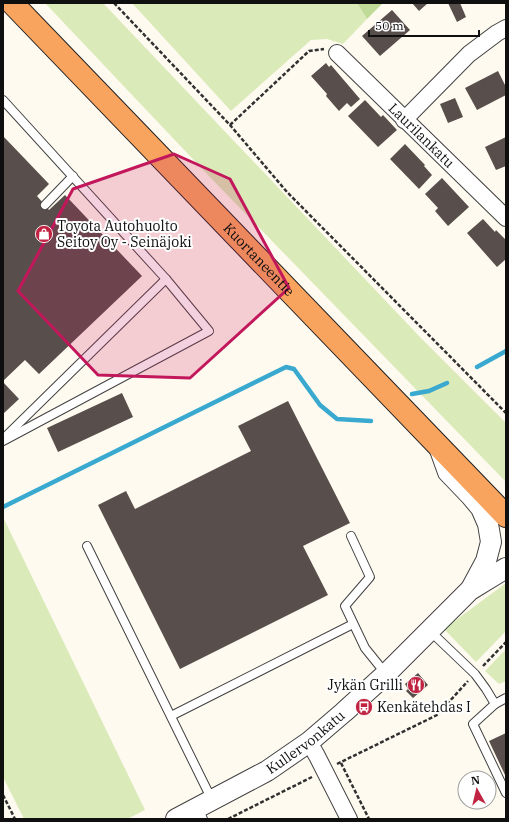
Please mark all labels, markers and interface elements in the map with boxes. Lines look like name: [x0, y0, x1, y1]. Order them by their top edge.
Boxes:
scale bar: [369, 12, 479, 38]
text: 50 m: [375, 18, 404, 33]
street label: Laurilankatu: [385, 99, 458, 172]
place label: Toyota Autohuolto Seitoy Oy - Seinäjoki: [57, 217, 192, 251]
street label: Kuortaneentie: [220, 219, 298, 300]
shop icon: Toyota Autohuolto Seitoy Oy - Seinäjoki: [34, 224, 54, 244]
restaurant icon: Jykän Grilli: [406, 675, 426, 695]
place label: Jykän Grilli: [328, 676, 403, 694]
bus stop icon: Kenkätehdas I: [354, 697, 374, 717]
place label: Kenkätehdas I: [377, 698, 471, 716]
street label: Kullervonkatu: [263, 706, 349, 778]
north arrow: [457, 770, 497, 810]
text: N: [470, 773, 481, 788]

